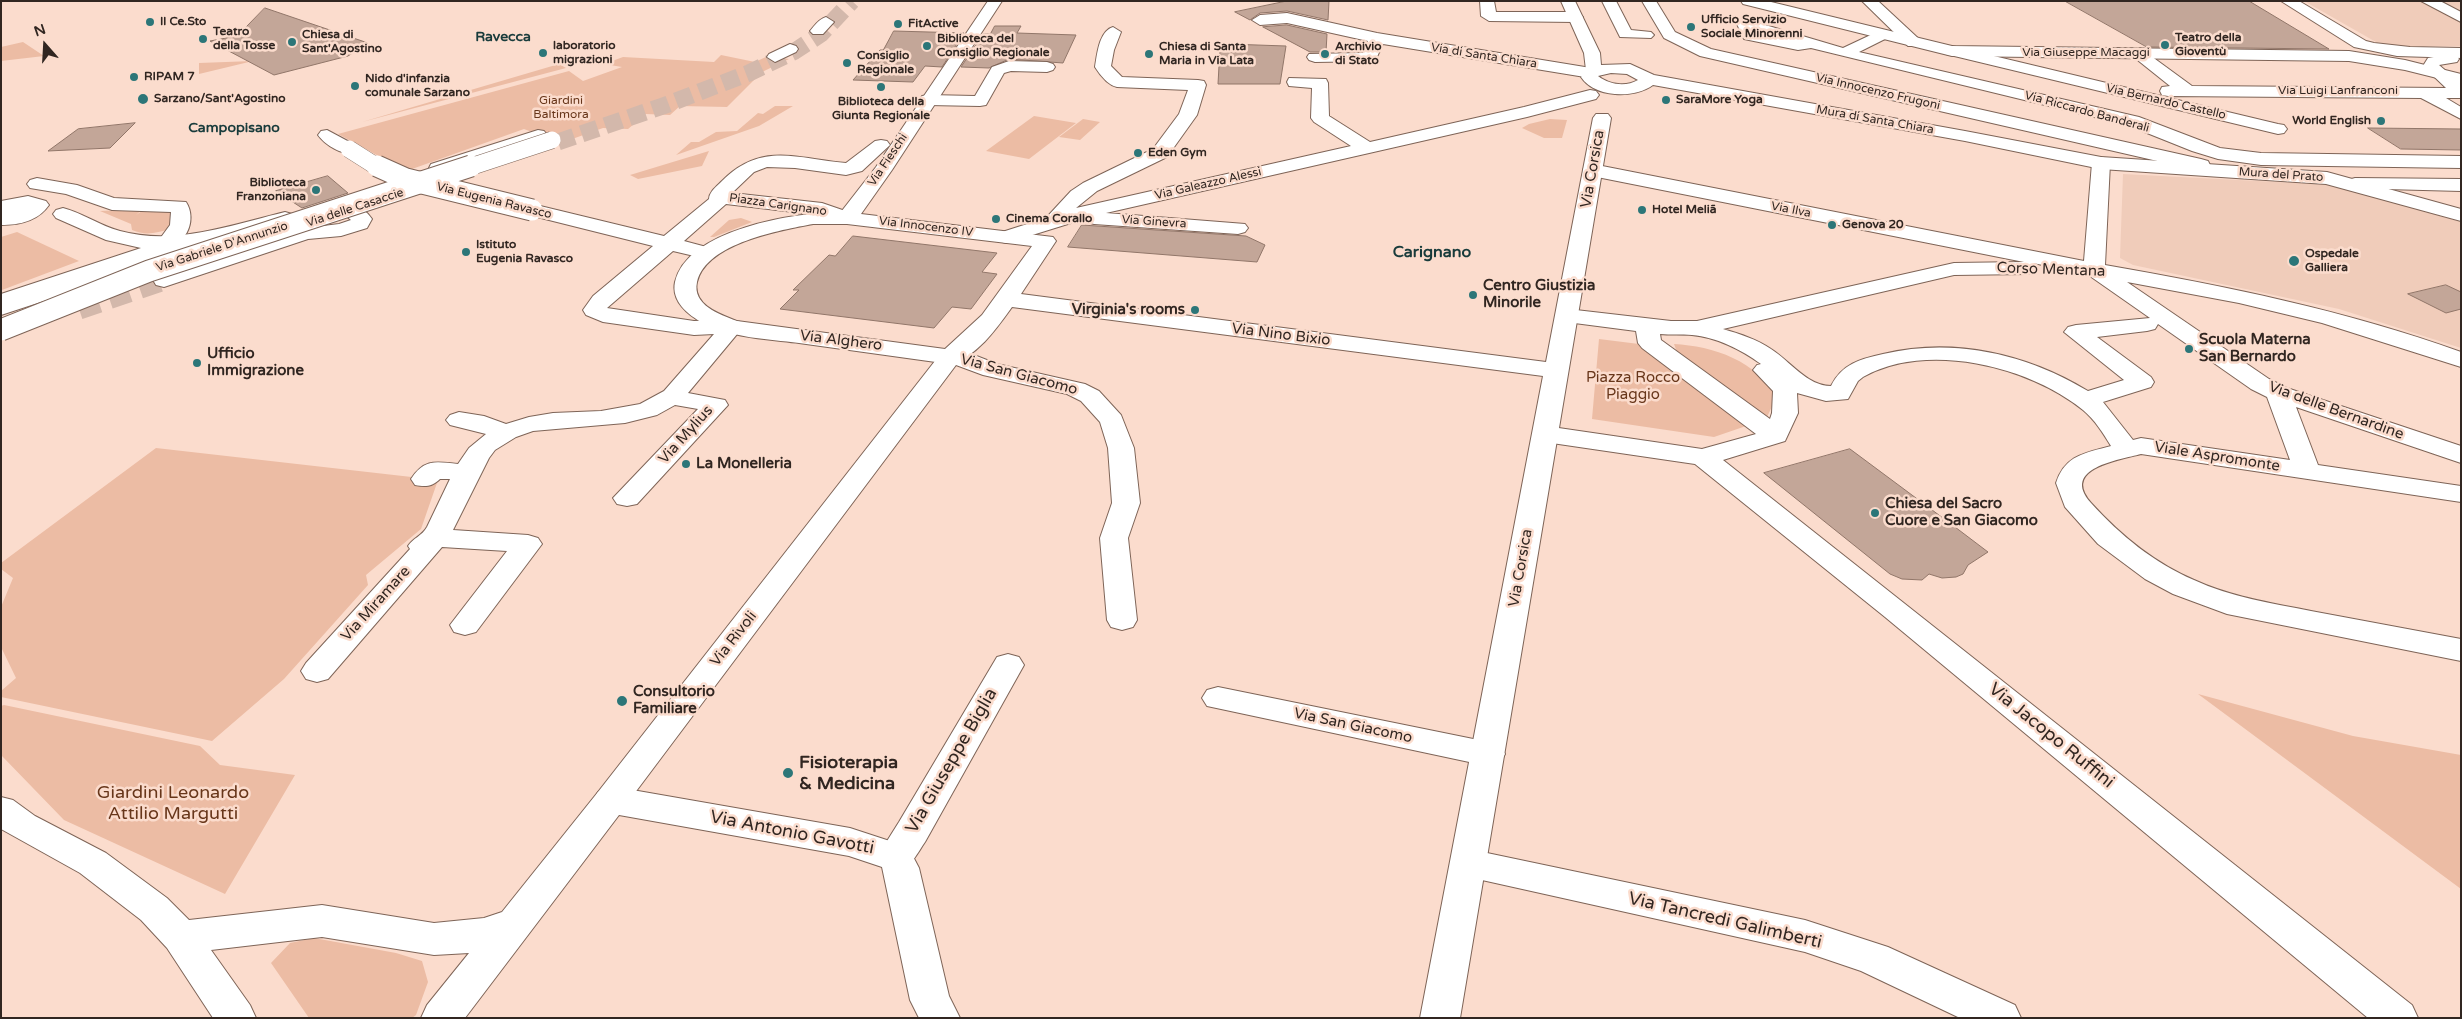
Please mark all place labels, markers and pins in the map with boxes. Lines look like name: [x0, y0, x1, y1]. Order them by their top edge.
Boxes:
place label: Ufficio Servizio Sociale Minorenni: [1701, 13, 1803, 41]
place label: Il Ce.Sto: [160, 15, 206, 29]
marker: Il Ce.Sto: [144, 16, 156, 28]
place label: FitActive: [908, 17, 959, 31]
marker: FitActive: [892, 18, 904, 30]
marker: Ufficio Servizio Sociale Minorenni: [1685, 21, 1697, 33]
place label: Teatro della Tosse: [213, 25, 275, 53]
place label: Chiesa di Sant'Agostino: [302, 28, 382, 56]
place label: Teatro della Gioventù: [2175, 31, 2241, 59]
place label: Biblioteca del Consiglio Regionale: [937, 32, 1049, 60]
marker: Teatro della Tosse: [197, 33, 209, 45]
marker: Chiesa di Sant'Agostino: [286, 36, 298, 48]
place label: laboratorio migrazioni: [553, 39, 615, 67]
marker: Teatro della Gioventù: [2159, 39, 2171, 51]
marker: Biblioteca del Consiglio Regionale: [921, 40, 933, 52]
place label: Chiesa di Santa Maria in Via Lata: [1159, 40, 1254, 68]
place label: Archivio di Stato: [1335, 40, 1382, 68]
marker: laboratorio migrazioni: [537, 47, 549, 59]
marker: Chiesa di Santa Maria in Via Lata: [1143, 48, 1155, 60]
marker: Archivio di Stato: [1319, 48, 1331, 60]
place label: Consiglio Regionale: [857, 49, 914, 77]
marker: Consiglio Regionale: [841, 57, 853, 69]
place label: RIPAM 7: [144, 70, 195, 84]
marker: RIPAM 7: [128, 71, 140, 83]
place label: Nido d'infanzia comunale Sarzano: [365, 72, 470, 100]
marker: Nido d'infanzia comunale Sarzano: [349, 80, 361, 92]
marker: Biblioteca della Giunta Regionale: [875, 81, 887, 93]
marker: Sarzano/Sant'Agostino: [136, 92, 150, 106]
place label: Sarzano/Sant'Agostino: [154, 92, 285, 106]
place label: SaraMore Yoga: [1676, 93, 1763, 107]
marker: SaraMore Yoga: [1660, 94, 1672, 106]
place label: Biblioteca della Giunta Regionale: [832, 95, 930, 123]
place label: World English: [2292, 114, 2371, 128]
marker: World English: [2375, 115, 2387, 127]
place label: Eden Gym: [1148, 146, 1207, 160]
marker: Eden Gym: [1132, 147, 1144, 159]
place label: Biblioteca Franzoniana: [236, 176, 306, 204]
marker: Biblioteca Franzoniana: [310, 184, 322, 196]
place label: Hotel Meliã: [1652, 203, 1716, 217]
marker: Hotel Meliã: [1636, 204, 1648, 216]
place label: Cinema Corallo: [1006, 212, 1092, 226]
marker: Cinema Corallo: [990, 213, 1002, 225]
place label: Genova 20: [1842, 218, 1904, 232]
marker: Genova 20: [1826, 219, 1838, 231]
place label: Istituto Eugenia Ravasco: [476, 238, 573, 266]
marker: Istituto Eugenia Ravasco: [460, 246, 472, 258]
place label: Ospedale Galliera: [2305, 247, 2359, 275]
marker: Ospedale Galliera: [2287, 254, 2301, 268]
place label: Centro Giustizia Minorile: [1483, 277, 1595, 312]
marker: Centro Giustizia Minorile: [1467, 289, 1479, 301]
place label: Virginia's rooms: [1072, 301, 1185, 319]
marker: Virginia's rooms: [1189, 304, 1201, 316]
place label: Scuola Materna San Bernardo: [2199, 331, 2311, 366]
marker: Scuola Materna San Bernardo: [2183, 343, 2195, 355]
place label: Ufficio Immigrazione: [207, 345, 304, 380]
marker: Ufficio Immigrazione: [191, 357, 203, 369]
place label: La Monelleria: [696, 455, 792, 473]
marker: La Monelleria: [680, 458, 692, 470]
place label: Chiesa del Sacro Cuore e San Giacomo: [1885, 495, 2038, 530]
marker: Chiesa del Sacro Cuore e San Giacomo: [1869, 507, 1881, 519]
place label: Consultorio Familiare: [633, 683, 715, 718]
marker: Consultorio Familiare: [615, 694, 629, 708]
place label: Fisioterapia & Medicina: [799, 752, 898, 794]
marker: Fisioterapia & Medicina: [781, 766, 795, 780]

